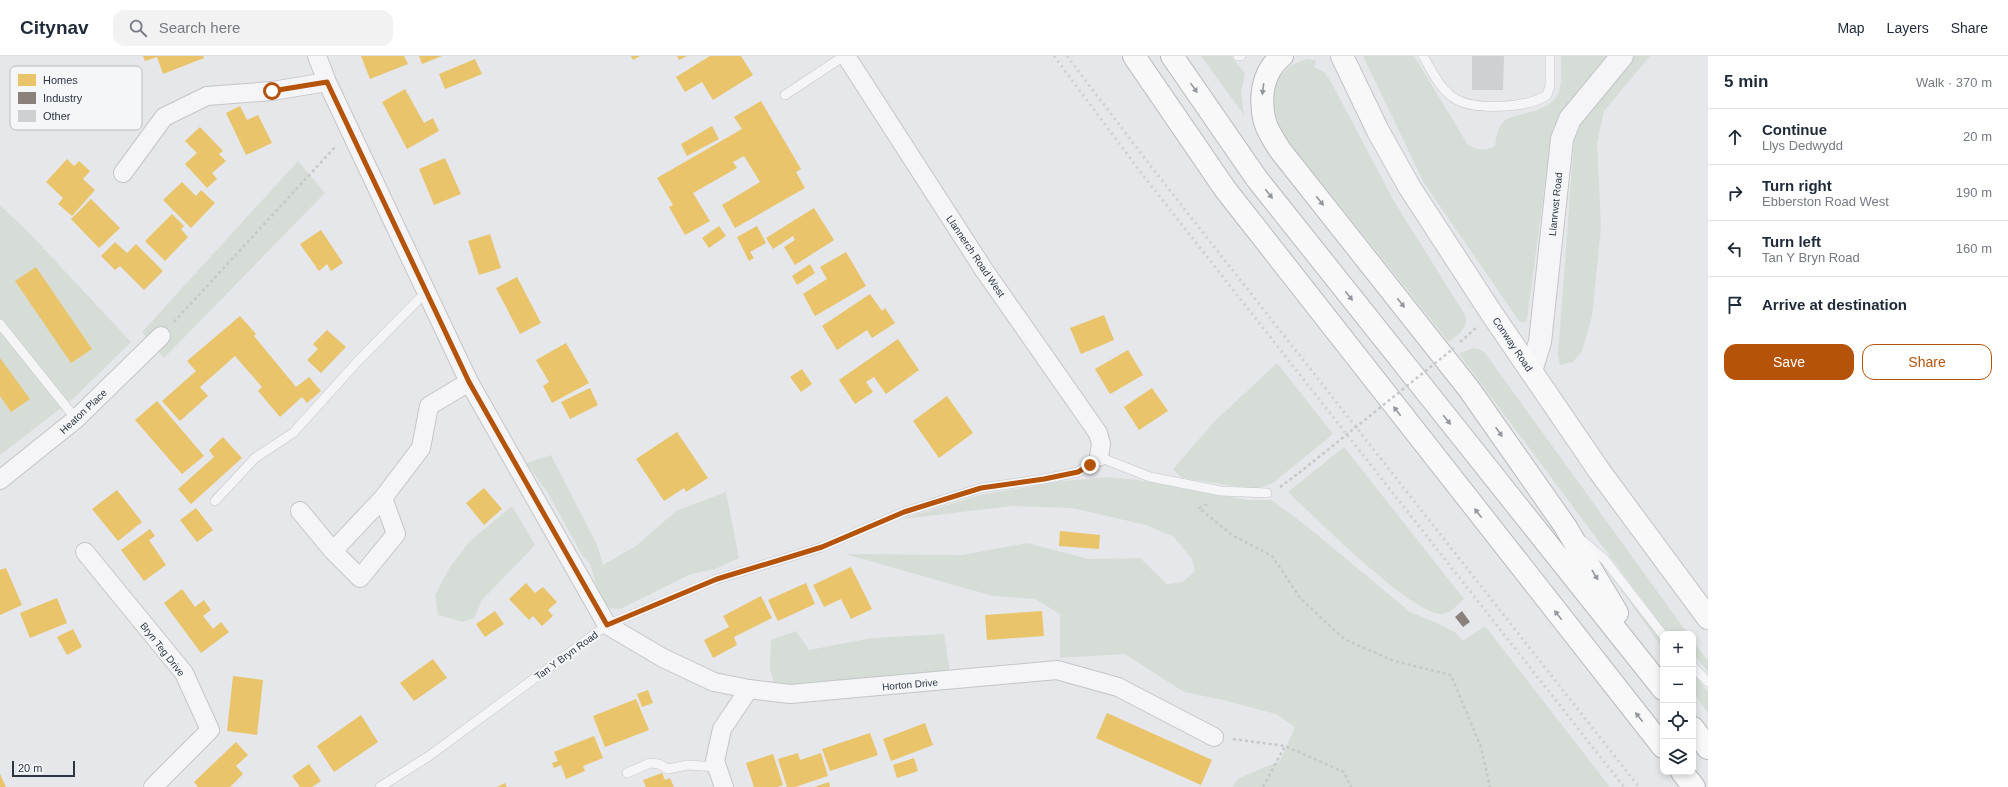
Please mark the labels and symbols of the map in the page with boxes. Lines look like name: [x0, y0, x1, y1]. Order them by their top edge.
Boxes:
legend: [10, 66, 142, 130]
text: Homes: [43, 74, 78, 86]
route start: [263, 82, 281, 100]
one-way arrow: [1190, 83, 1198, 93]
one-way arrow: [1260, 83, 1266, 95]
text: Industry: [43, 92, 83, 104]
text: Other: [43, 110, 71, 122]
street label: Llanrwst Road: [1547, 172, 1564, 236]
one-way arrow: [1264, 189, 1273, 200]
one-way arrow: [1316, 195, 1324, 206]
street label: Llannerch Road West: [944, 213, 1007, 299]
one-way arrow: [1345, 291, 1354, 302]
one-way arrow: [1396, 297, 1405, 308]
street label: Conway Road: [1490, 315, 1535, 373]
street label: Heaton Place: [58, 387, 109, 436]
one-way arrow: [1393, 405, 1401, 416]
one-way arrow: [1443, 415, 1452, 426]
one-way arrow: [1495, 427, 1503, 437]
route end: [1081, 456, 1099, 474]
one-way arrow: [1473, 507, 1482, 518]
one-way arrow: [1591, 569, 1598, 581]
one-way arrow: [1554, 609, 1563, 620]
street label: Bryn Teg Drive: [138, 620, 187, 679]
street label: Tan Y Bryn Road: [533, 629, 600, 682]
street label: Horton Drive: [882, 677, 939, 692]
one-way arrow: [1634, 711, 1643, 722]
scale bar: [12, 759, 75, 778]

